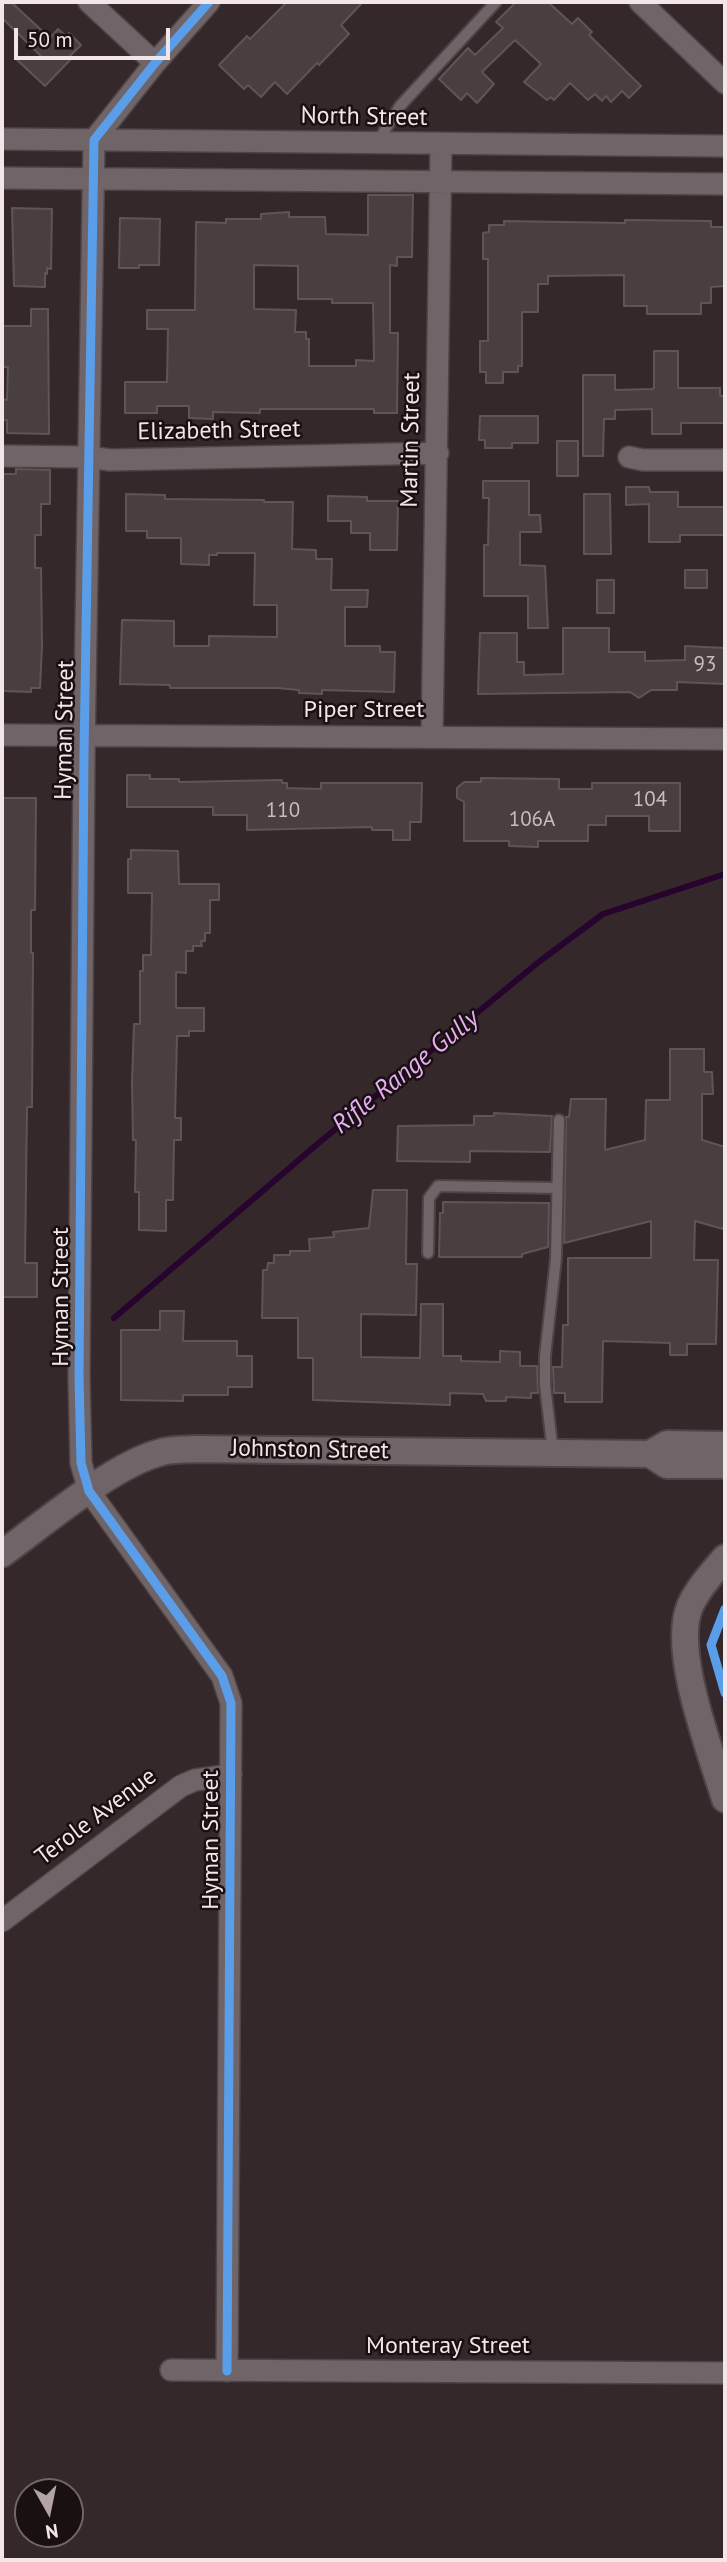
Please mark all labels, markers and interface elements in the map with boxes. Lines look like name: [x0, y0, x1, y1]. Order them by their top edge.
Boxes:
scale bar: [18, 14, 173, 58]
text: 50 m: [27, 26, 73, 53]
street label: North Street: [300, 101, 428, 133]
street label: Martin Street: [395, 372, 427, 508]
street label: Elizabeth Street: [137, 415, 301, 447]
house number: 93: [694, 652, 716, 678]
street label: Hyman Street: [49, 660, 81, 800]
street label: Piper Street: [304, 696, 424, 724]
house number: 104: [633, 787, 667, 813]
house number: 110: [266, 798, 300, 824]
house number: 106A: [509, 807, 555, 833]
water label: Rifle Range Gully: [326, 1003, 486, 1141]
street label: Hyman Street: [47, 1227, 75, 1367]
street label: Johnston Street: [231, 1434, 389, 1466]
street label: Terole Avenue: [30, 1762, 162, 1872]
street label: Hyman Street: [197, 1770, 225, 1910]
street label: Monteray Street: [366, 2332, 530, 2360]
north arrow: [14, 2478, 84, 2548]
text: N: [44, 2519, 60, 2545]

